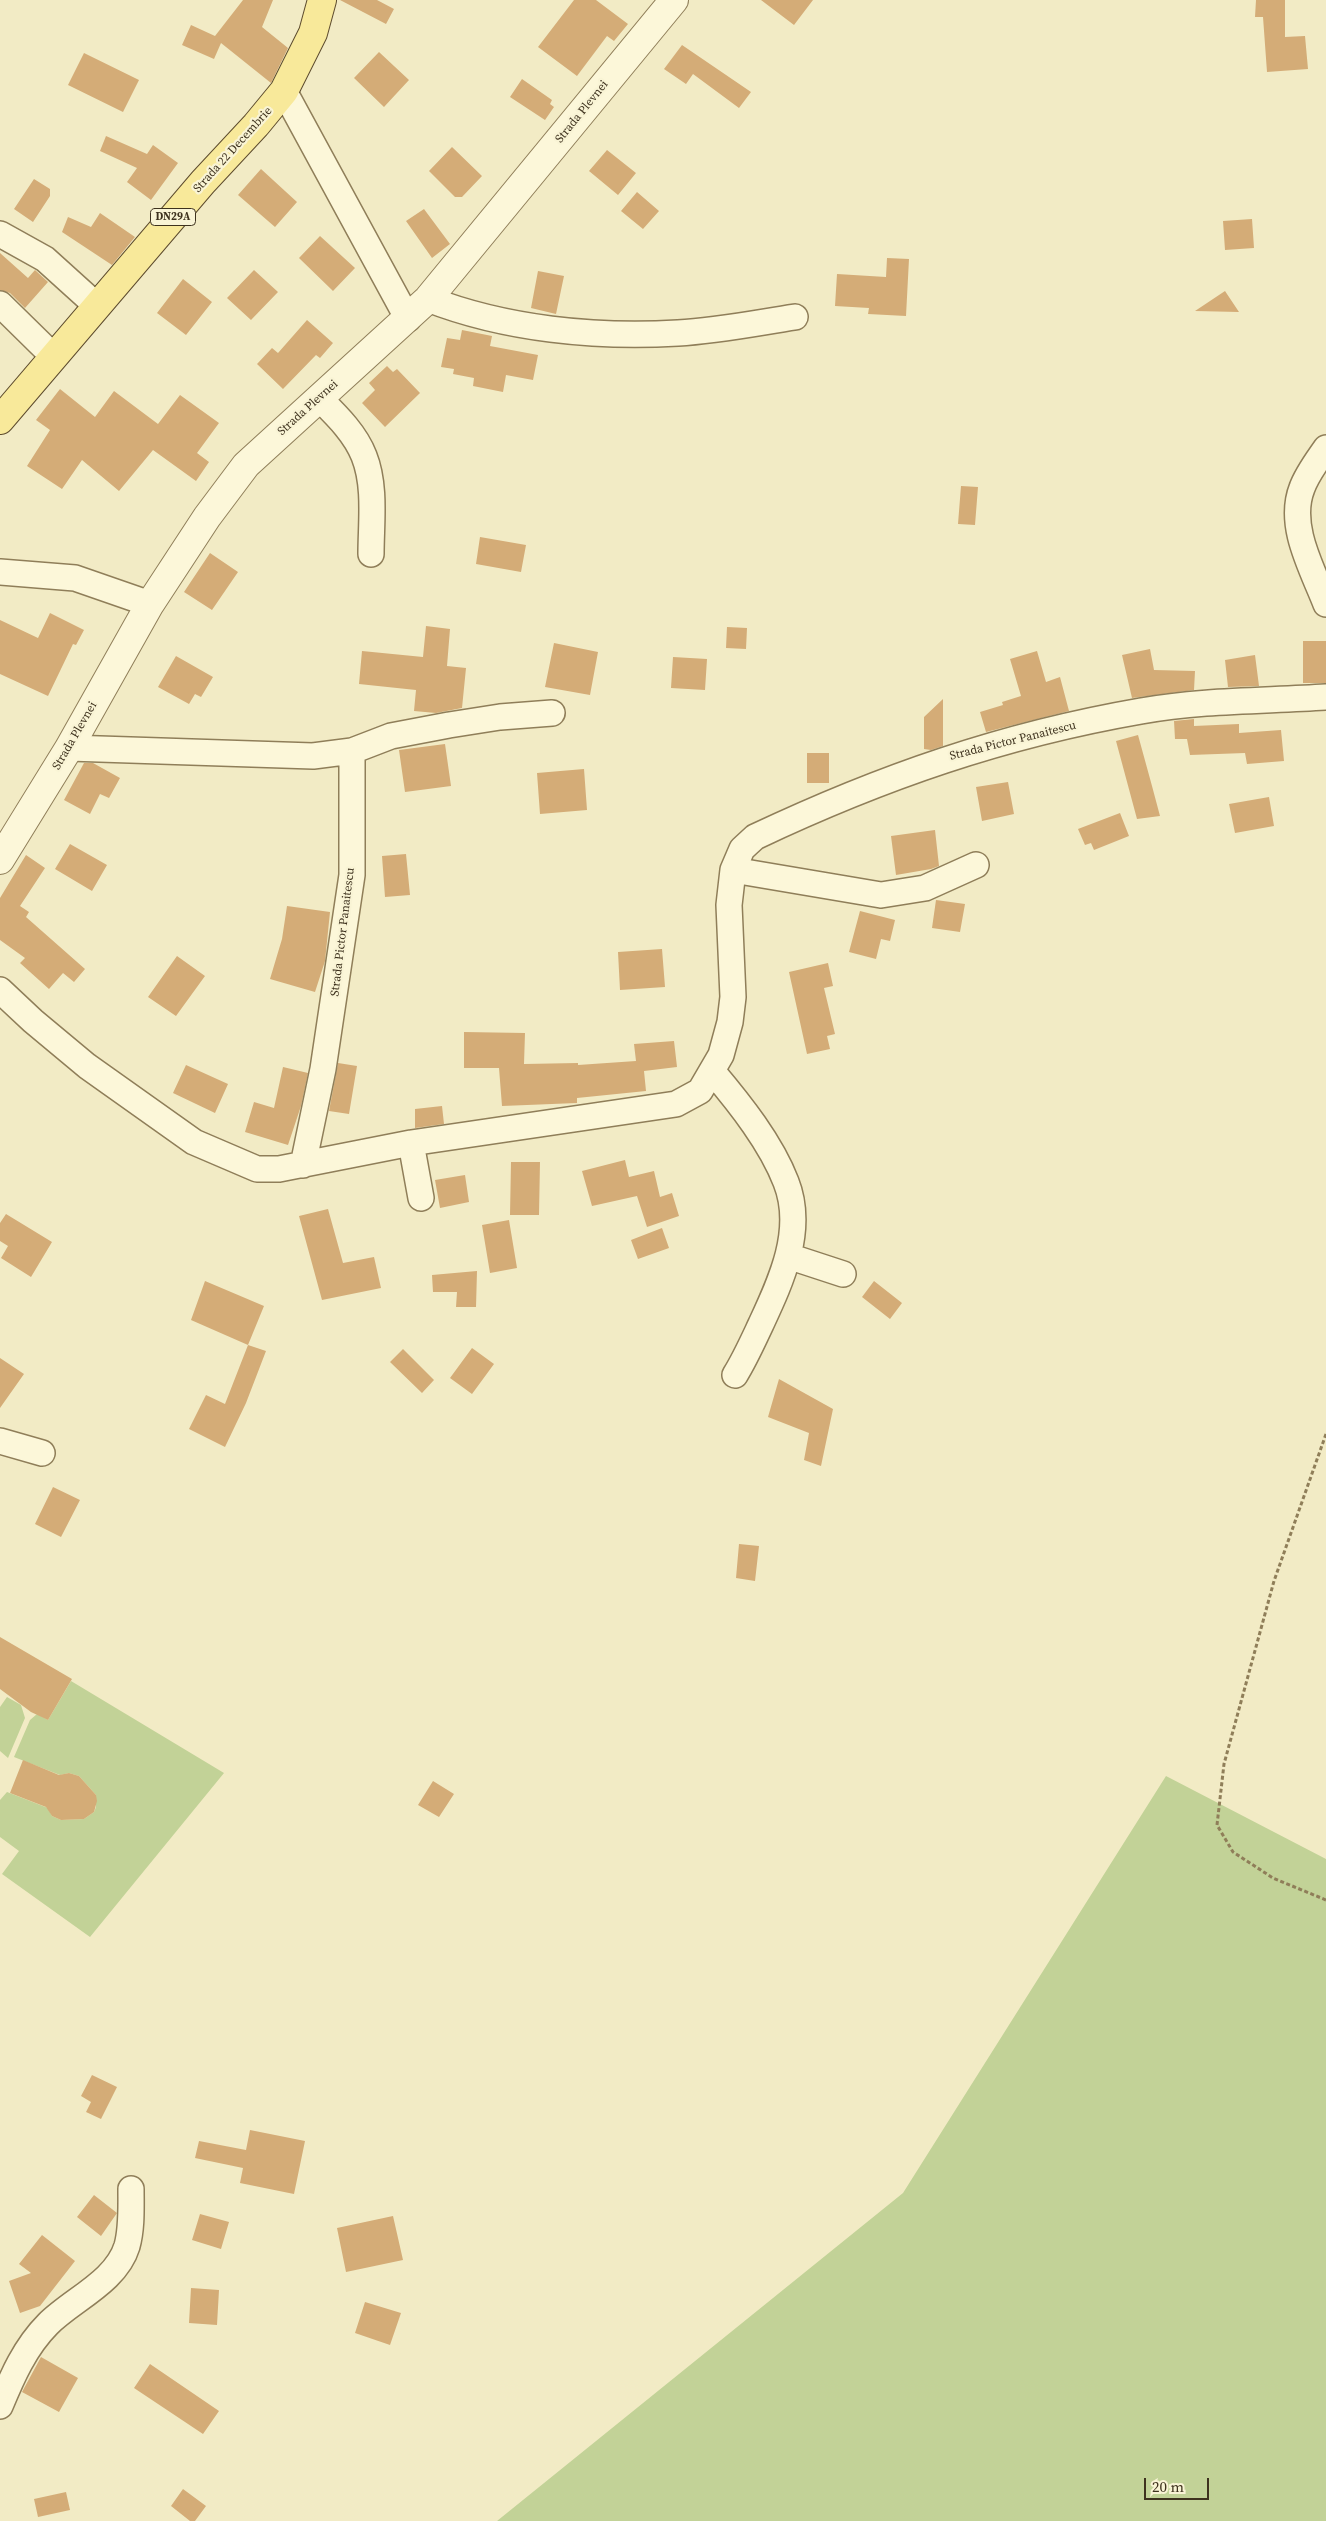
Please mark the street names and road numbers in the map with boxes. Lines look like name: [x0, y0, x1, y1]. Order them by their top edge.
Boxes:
street label: Strada Plevnei: [552, 78, 612, 146]
street label: Strada 22 Decembrie: [191, 104, 275, 196]
road number: DN29A: [150, 208, 196, 226]
street label: Strada Plevnei: [275, 377, 341, 439]
street label: Strada Plevnei: [50, 699, 100, 773]
street label: Strada Pictor Panaitescu: [948, 718, 1078, 764]
street label: Strada Pictor Panaitescu: [328, 867, 358, 997]

